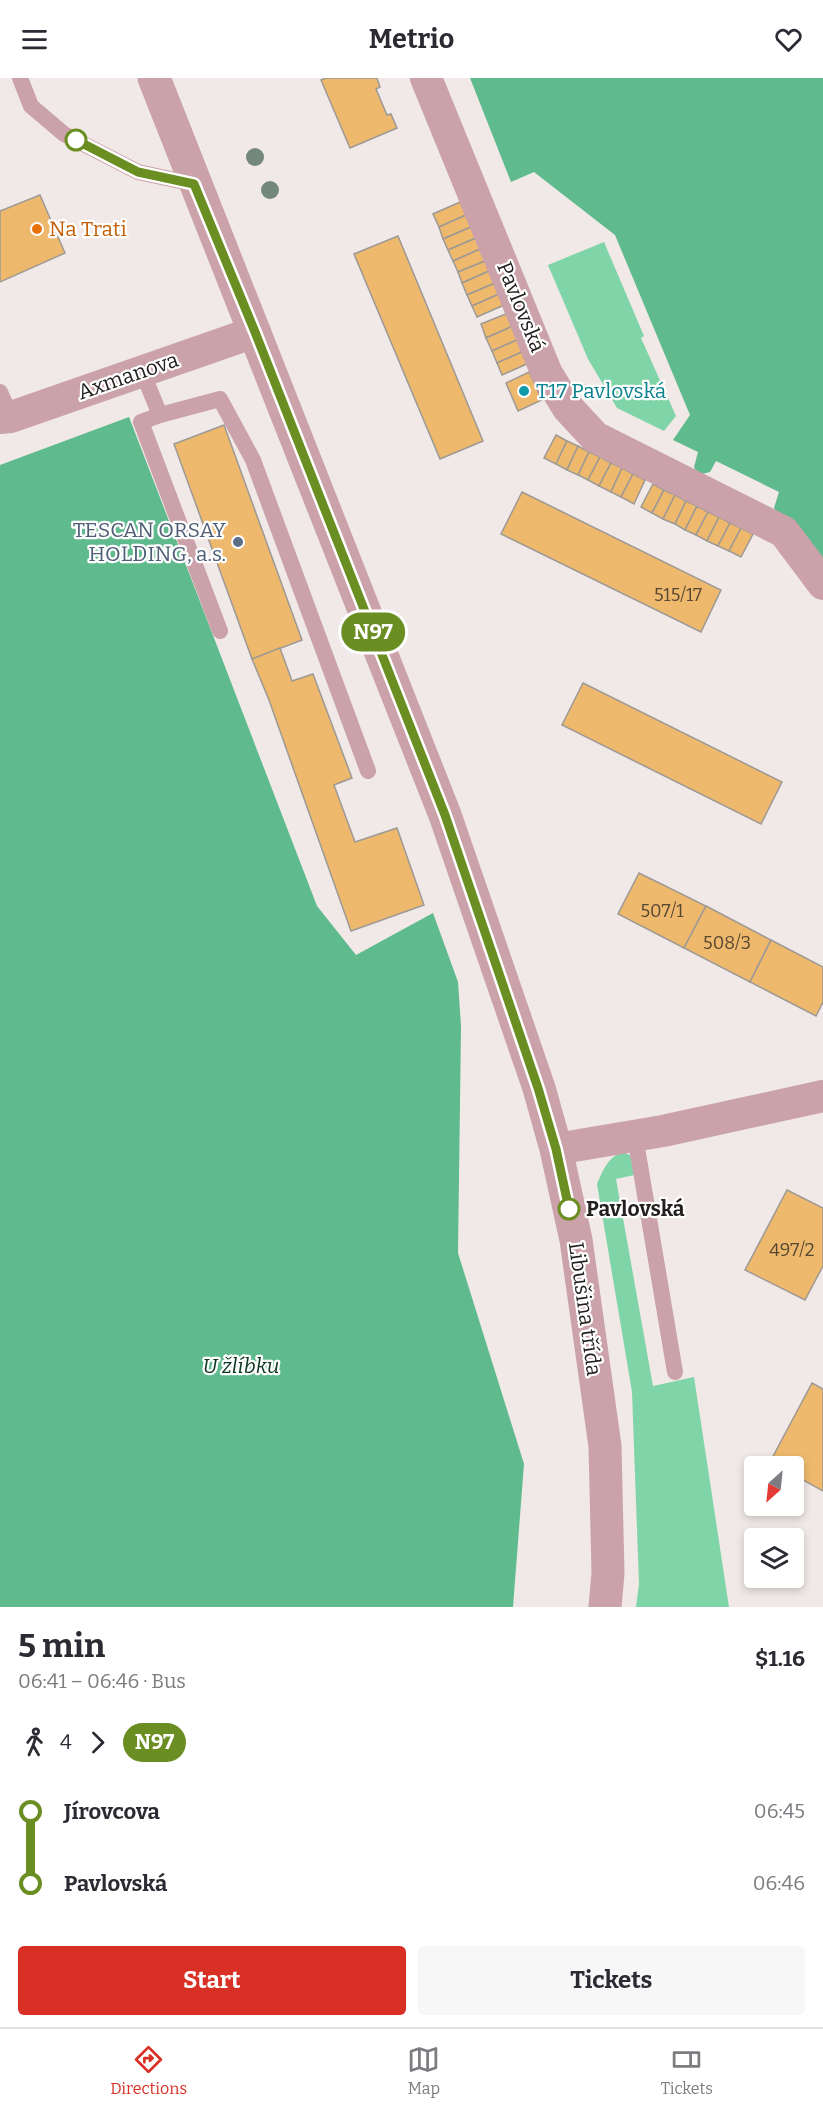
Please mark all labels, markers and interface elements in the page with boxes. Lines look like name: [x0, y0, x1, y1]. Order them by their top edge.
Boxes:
icon: menu: [18, 23, 51, 56]
text: Metrio: [369, 23, 454, 55]
icon: heart: [772, 23, 805, 56]
unlabelled marker: [65, 129, 87, 151]
place label: Na Trati: [49, 216, 127, 242]
marker: Na Trati: [30, 222, 44, 236]
street label: Pavlovská: [491, 258, 551, 356]
street label: Axmanova: [74, 346, 182, 405]
place label: T17 Pavlovská: [536, 378, 667, 404]
marker: T17 Pavlovská: [517, 384, 531, 398]
place label: TESCAN ORSAY HOLDING, a.s.: [73, 517, 227, 567]
marker: TESCAN ORSAY HOLDING, a.s.: [231, 535, 245, 549]
house number: 515/17: [654, 584, 702, 606]
line badge: N97: [338, 612, 407, 652]
text: N97: [353, 619, 393, 645]
house number: 507/1: [640, 900, 684, 922]
house number: 508/3: [703, 932, 751, 954]
place label: Pavlovská: [586, 1196, 685, 1222]
marker: Pavlovská: [558, 1198, 580, 1220]
house number: 497/2: [769, 1239, 815, 1261]
street label: Libušina třída: [563, 1240, 607, 1378]
park label: U žlíbku: [203, 1353, 279, 1379]
north arrow: [744, 1456, 804, 1516]
map controls: [744, 1456, 804, 1588]
button: layers: [744, 1528, 804, 1588]
text: 5 min: [18, 1626, 105, 1666]
text: $1.16: [755, 1645, 805, 1672]
text: 06:41 – 06:46 · Bus: [18, 1669, 186, 1693]
icon: walk: [18, 1726, 51, 1759]
icon: forward: [81, 1726, 114, 1759]
text: N97: [135, 1729, 174, 1755]
text: 4: [60, 1730, 72, 1754]
text: Jírovcova: [64, 1798, 160, 1825]
text: 06:45: [754, 1799, 805, 1823]
text: Pavlovská: [64, 1870, 167, 1897]
text: 06:46: [753, 1871, 805, 1895]
button: Start: [18, 1946, 406, 2015]
button: Tickets: [418, 1946, 805, 2015]
tab: Directions: [110, 2043, 187, 2098]
tab: Map: [407, 2043, 440, 2098]
tab: Tickets: [661, 2043, 713, 2098]

